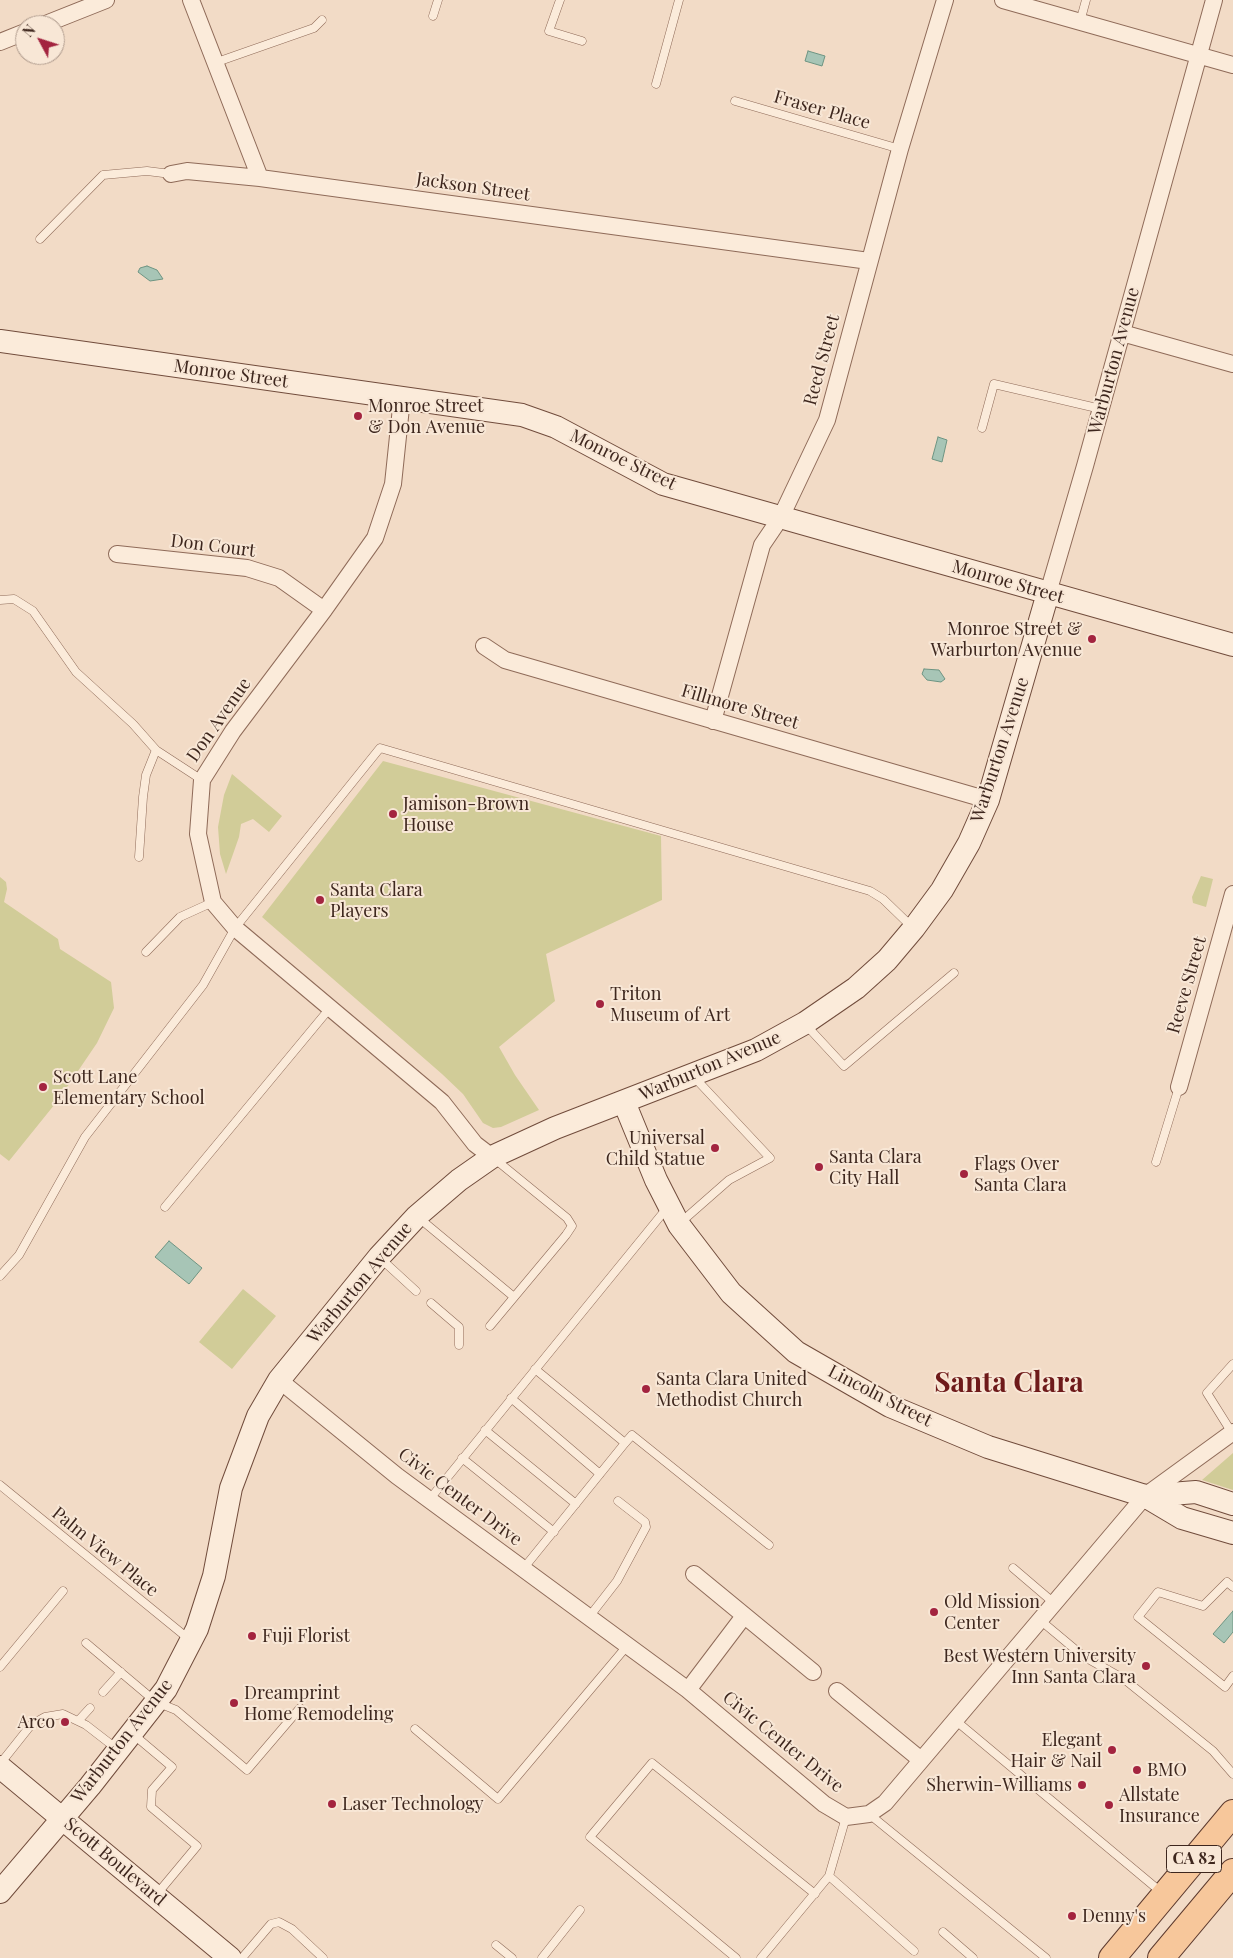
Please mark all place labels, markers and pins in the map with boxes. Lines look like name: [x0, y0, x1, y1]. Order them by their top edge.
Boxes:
place label: Monroe Street & Don Avenue: [368, 395, 485, 438]
marker: Monroe Street & Don Avenue: [352, 410, 364, 422]
place label: Monroe Street & Warburton Avenue: [931, 618, 1082, 660]
marker: Monroe Street & Warburton Avenue: [1086, 633, 1098, 645]
place label: Jamison-Brown House: [403, 793, 529, 836]
marker: Jamison-Brown House: [387, 808, 399, 820]
place label: Santa Clara Players: [330, 879, 423, 922]
marker: Santa Clara Players: [314, 894, 326, 906]
place label: Triton Museum of Art: [610, 983, 730, 1026]
marker: Triton Museum of Art: [594, 998, 606, 1010]
place label: Scott Lane Elementary School: [53, 1066, 205, 1108]
marker: Scott Lane Elementary School: [37, 1081, 49, 1093]
place label: Universal Child Statue: [606, 1127, 705, 1170]
marker: Universal Child Statue: [709, 1142, 721, 1154]
place label: Santa Clara City Hall: [829, 1146, 922, 1188]
place label: Flags Over Santa Clara: [974, 1153, 1067, 1196]
marker: Santa Clara City Hall: [813, 1161, 825, 1173]
marker: Flags Over Santa Clara: [958, 1168, 970, 1180]
place label: Santa Clara United Methodist Church: [656, 1368, 807, 1410]
marker: Santa Clara United Methodist Church: [640, 1383, 652, 1395]
place label: Old Mission Center: [944, 1591, 1040, 1634]
marker: Old Mission Center: [928, 1606, 940, 1618]
place label: Fuji Florist: [262, 1625, 350, 1647]
marker: Fuji Florist: [246, 1630, 258, 1642]
place label: Best Western University Inn Santa Clara: [943, 1645, 1136, 1688]
marker: Best Western University Inn Santa Clara: [1140, 1660, 1152, 1672]
place label: Dreamprint Home Remodeling: [244, 1682, 393, 1725]
marker: Dreamprint Home Remodeling: [228, 1697, 240, 1709]
place label: Arco: [17, 1711, 55, 1733]
marker: Arco: [59, 1716, 71, 1728]
place label: Elegant Hair & Nail: [1010, 1729, 1102, 1772]
marker: Elegant Hair & Nail: [1106, 1744, 1118, 1756]
place label: BMO: [1147, 1759, 1187, 1781]
marker: BMO: [1131, 1764, 1143, 1776]
place label: Sherwin-Williams: [926, 1774, 1072, 1796]
marker: Sherwin-Williams: [1076, 1779, 1088, 1791]
place label: Allstate Insurance: [1119, 1784, 1200, 1826]
place label: Laser Technology: [342, 1793, 484, 1815]
marker: Laser Technology: [326, 1798, 338, 1810]
marker: Allstate Insurance: [1103, 1799, 1115, 1811]
place label: Denny's: [1082, 1905, 1146, 1927]
marker: Denny's: [1066, 1910, 1078, 1922]

